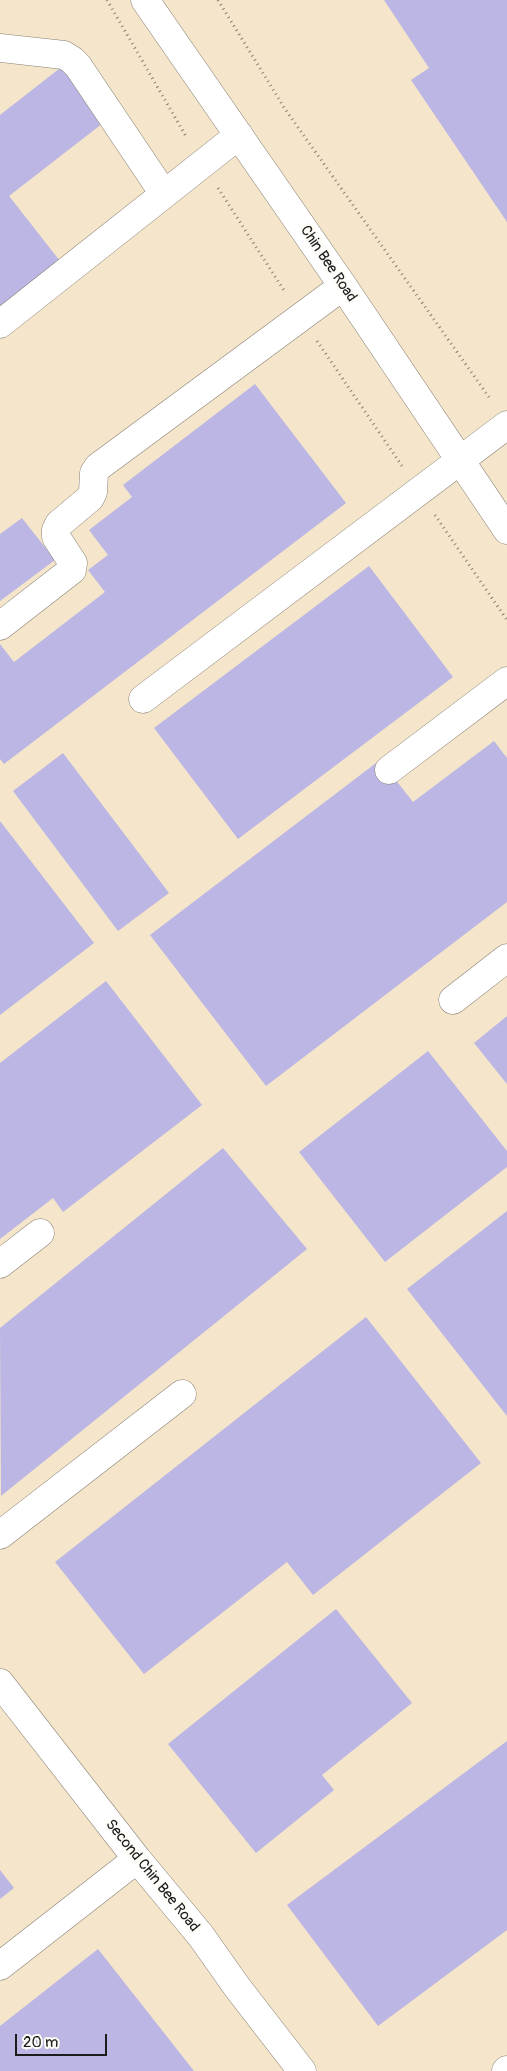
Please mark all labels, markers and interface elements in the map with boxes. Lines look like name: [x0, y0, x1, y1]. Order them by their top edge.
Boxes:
street label: Chin Bee Road: [296, 222, 360, 306]
street label: Second Chin Bee Road: [101, 1816, 203, 1936]
scale bar: [18, 2024, 110, 2056]
text: 20 m: [23, 2033, 58, 2052]

